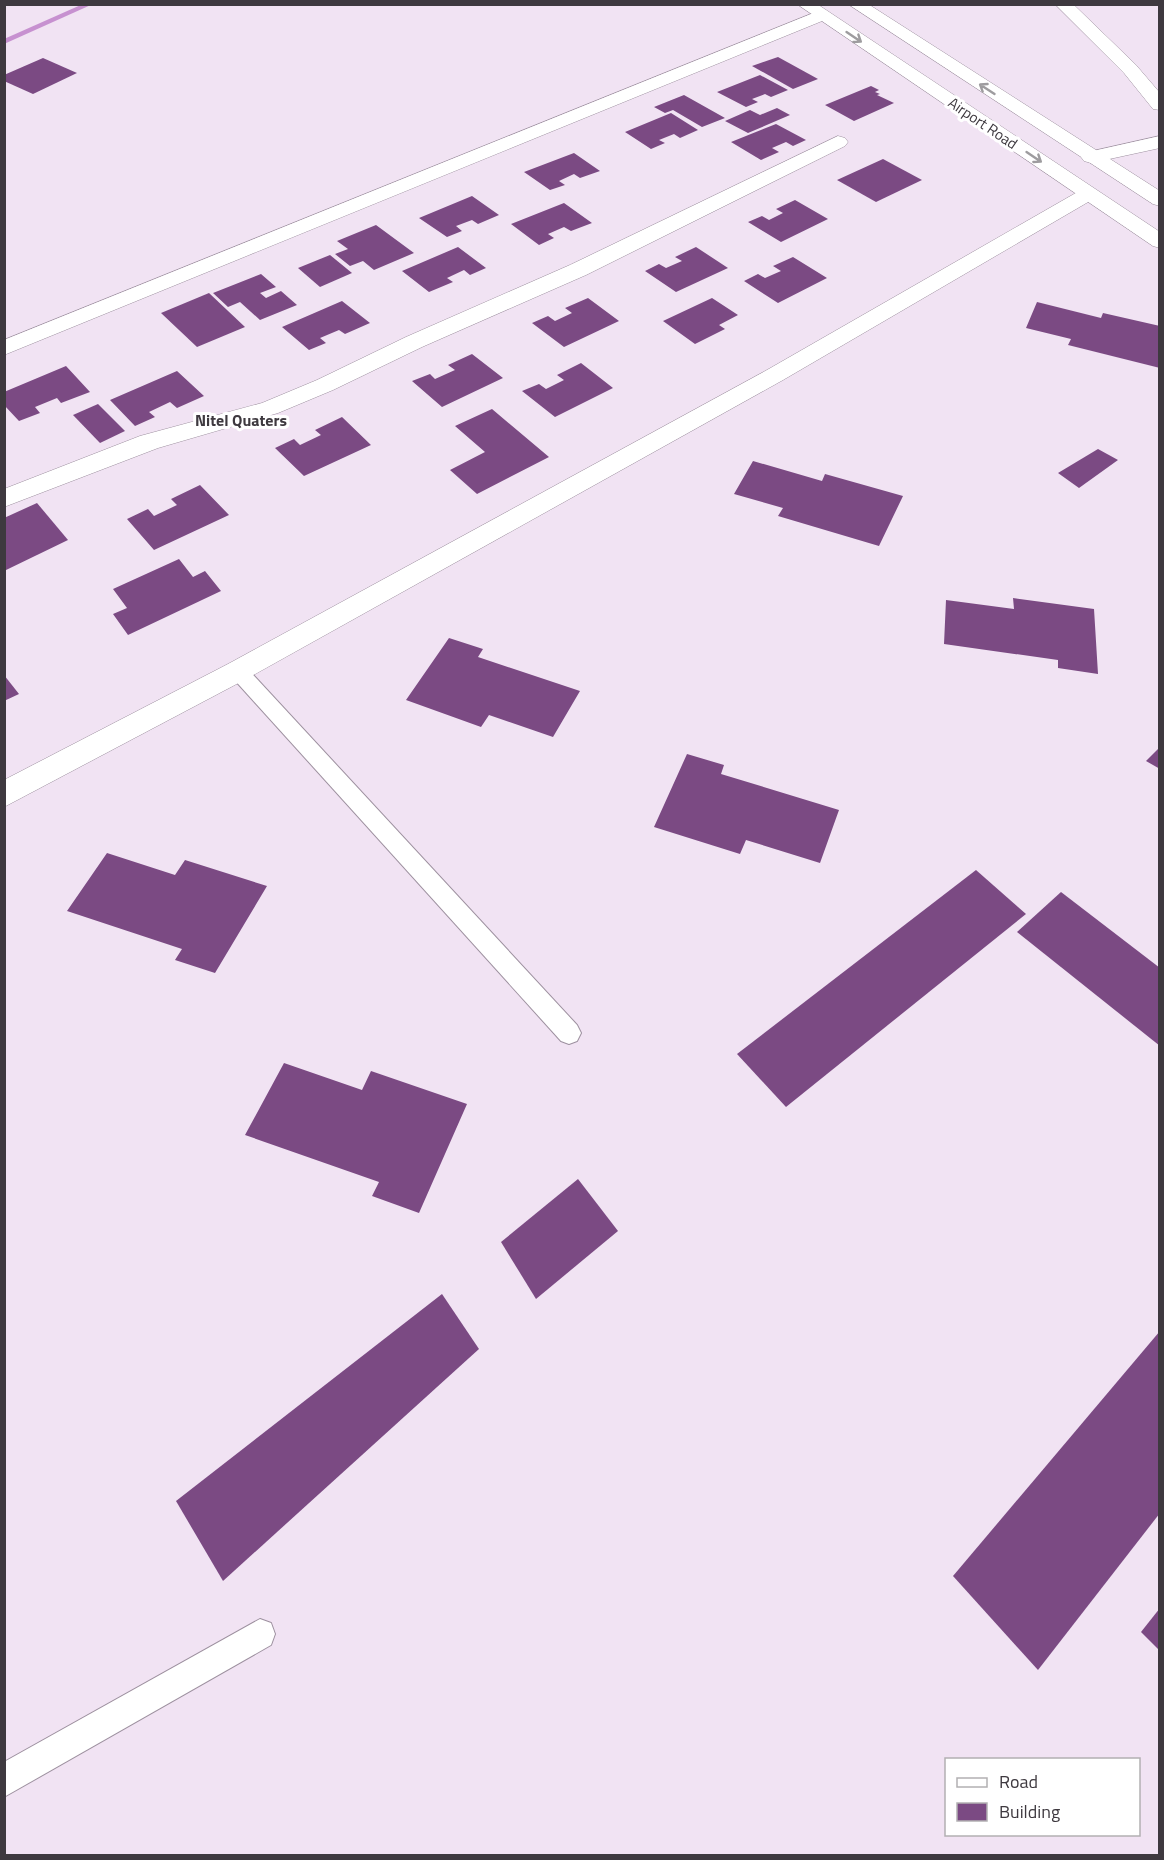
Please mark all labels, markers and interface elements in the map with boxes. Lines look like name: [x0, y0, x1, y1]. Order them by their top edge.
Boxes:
one-way arrow: [845, 31, 862, 43]
one-way arrow: [979, 83, 996, 95]
street label: Airport Road: [944, 91, 1022, 155]
one-way arrow: [1025, 151, 1041, 163]
district label: Nitel Quaters: [195, 408, 287, 432]
legend: [945, 1758, 1140, 1836]
text: Road: [999, 1768, 1038, 1795]
text: Building: [999, 1798, 1060, 1825]

